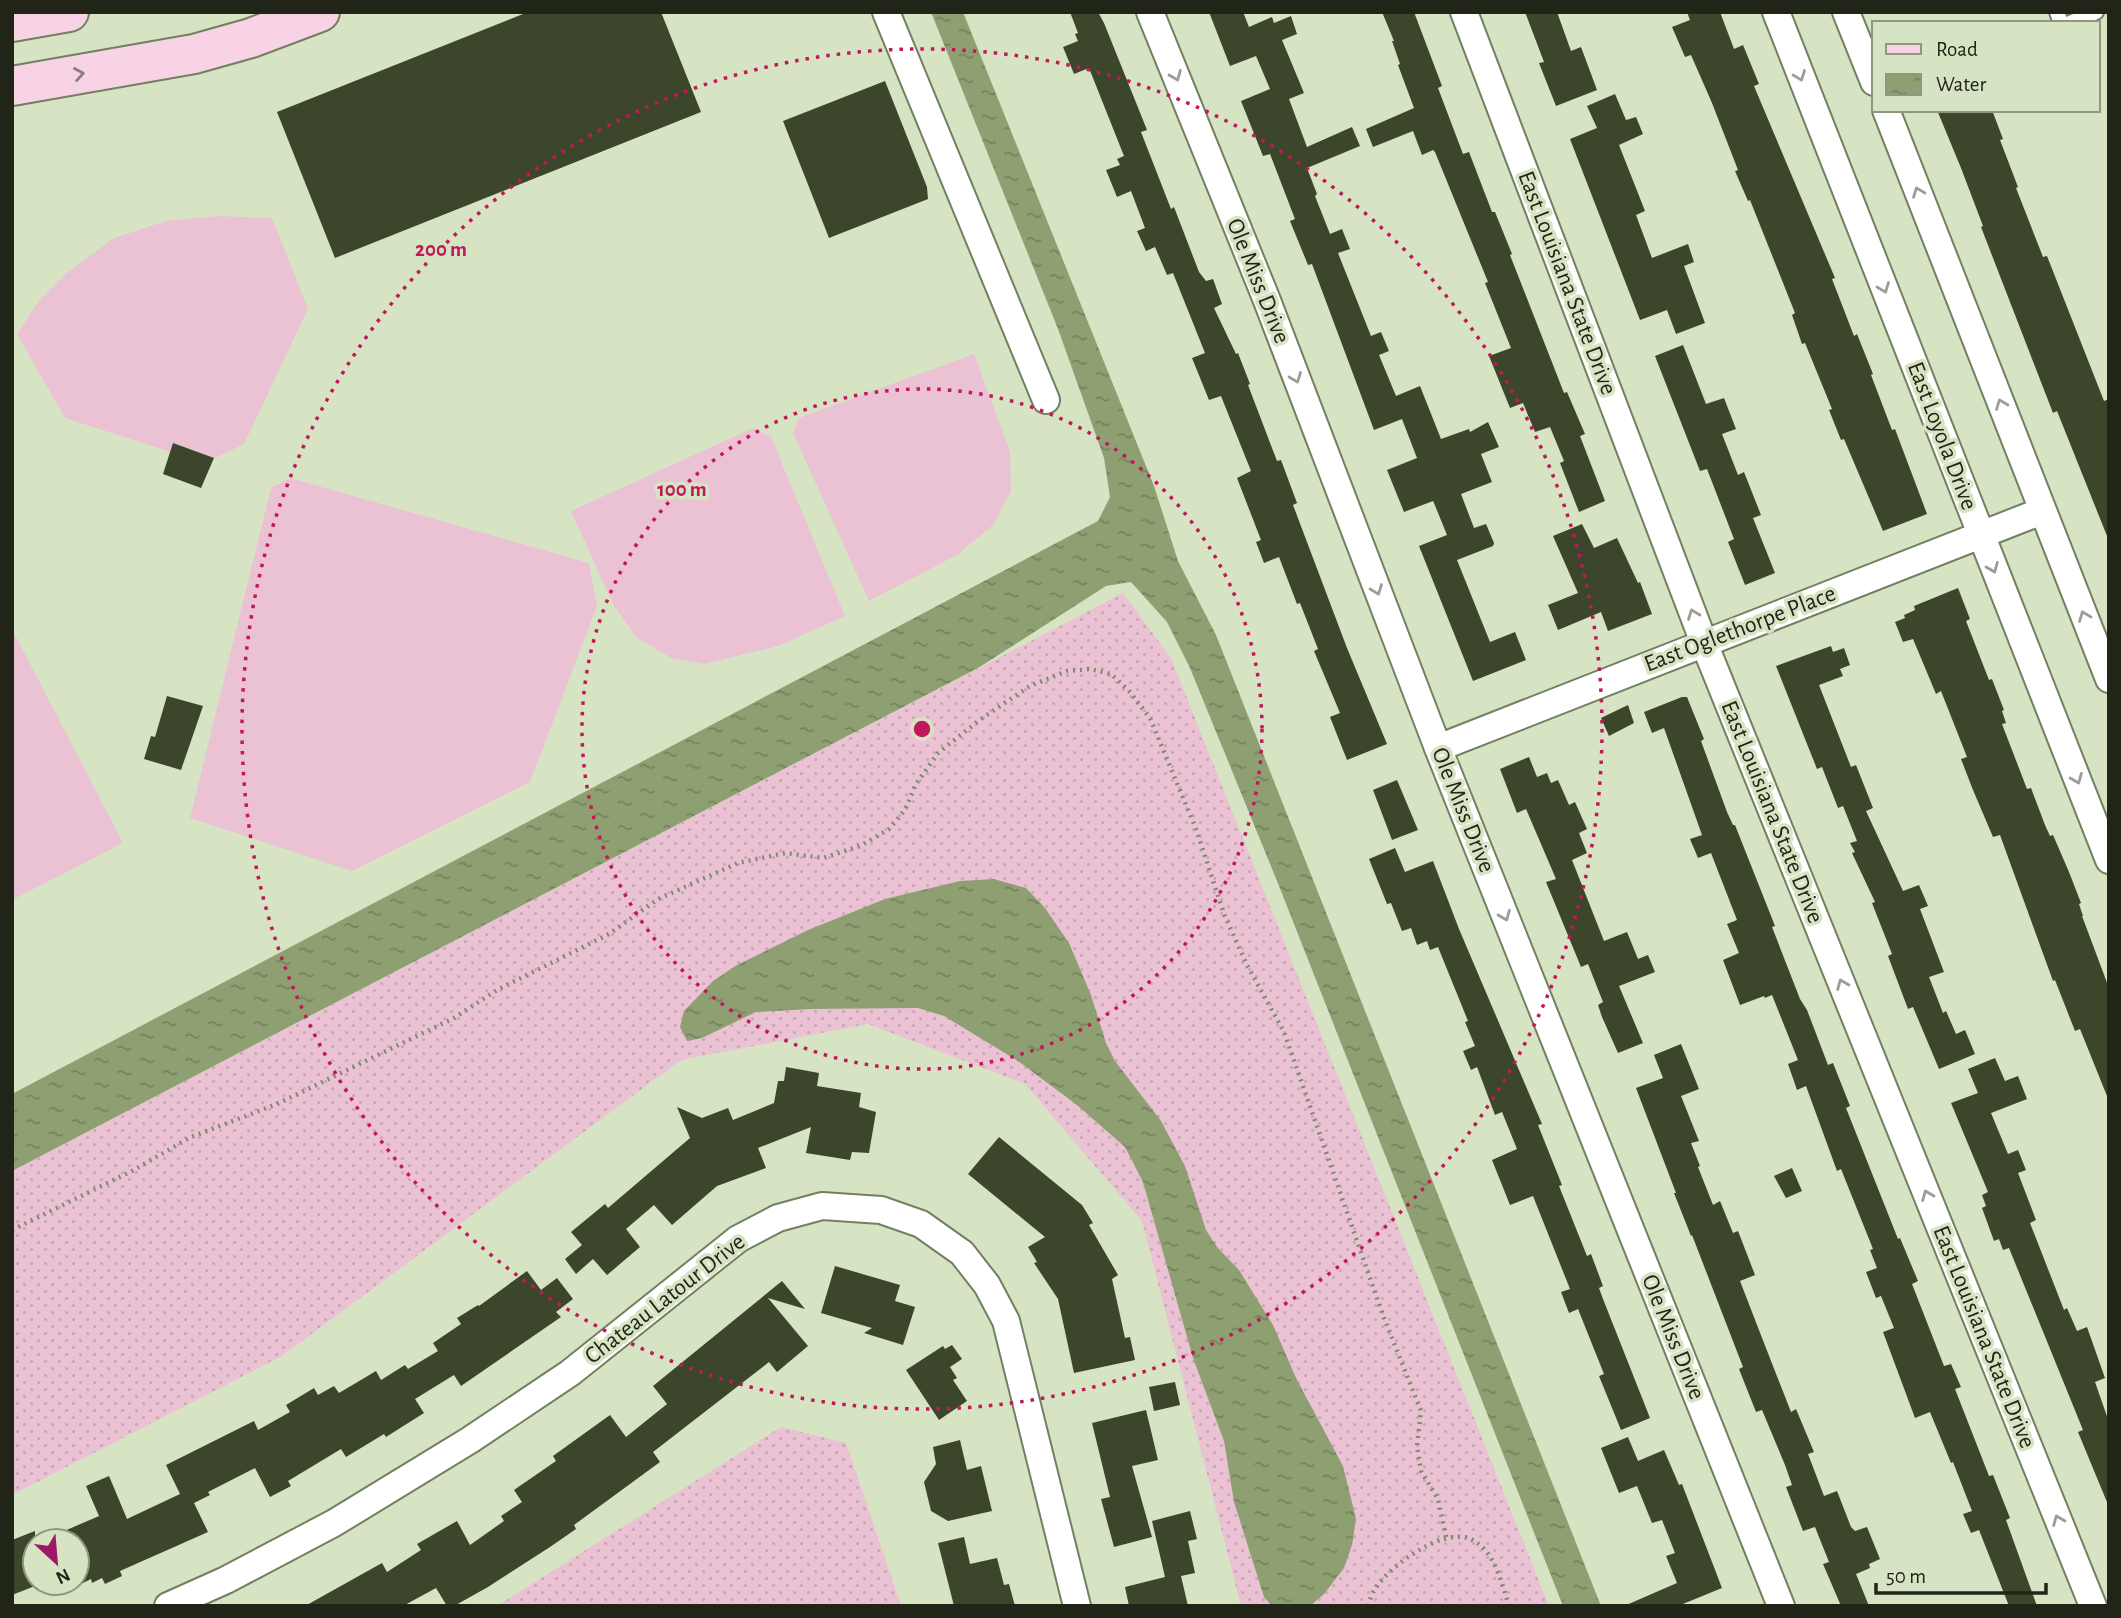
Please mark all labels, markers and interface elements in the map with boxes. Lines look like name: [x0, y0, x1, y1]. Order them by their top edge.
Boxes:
legend: [1872, 21, 2100, 112]
text: Road: [1936, 39, 1978, 60]
one-way arrow: [74, 67, 85, 82]
one-way arrow: [1167, 69, 1181, 81]
one-way arrow: [1792, 69, 1806, 81]
text: Water: [1936, 74, 1986, 95]
street label: East Louisiana State Drive: [1513, 168, 1621, 398]
one-way arrow: [1912, 187, 1926, 199]
street label: Ole Miss Drive: [1222, 215, 1294, 347]
text: 200 m: [415, 239, 467, 260]
one-way arrow: [1875, 281, 1889, 293]
street label: East Loyola Drive: [1903, 359, 1981, 513]
one-way arrow: [1288, 371, 1302, 383]
one-way arrow: [1995, 399, 2009, 411]
text: 100 m: [657, 479, 707, 500]
one-way arrow: [1985, 561, 1999, 573]
street label: East Oglethorpe Place: [1641, 581, 1839, 677]
one-way arrow: [1369, 584, 1383, 596]
one-way arrow: [1687, 609, 1701, 621]
one-way arrow: [2078, 611, 2092, 623]
street label: East Louisiana State Drive: [1716, 697, 1828, 927]
centre of rings: [910, 717, 934, 741]
street label: Ole Miss Drive: [1427, 744, 1499, 876]
one-way arrow: [2069, 773, 2083, 785]
one-way arrow: [1497, 909, 1511, 922]
one-way arrow: [1836, 979, 1850, 991]
one-way arrow: [1921, 1190, 1935, 1202]
street label: East Louisiana State Drive: [1928, 1222, 2040, 1452]
street label: Chateau Latour Drive: [581, 1229, 749, 1369]
street label: Ole Miss Drive: [1637, 1271, 1709, 1403]
one-way arrow: [2052, 1514, 2066, 1527]
north arrow: [21, 1527, 91, 1597]
scale bar: [1876, 1552, 2046, 1596]
text: N: [53, 1564, 73, 1587]
text: 50 m: [1886, 1566, 1926, 1587]

